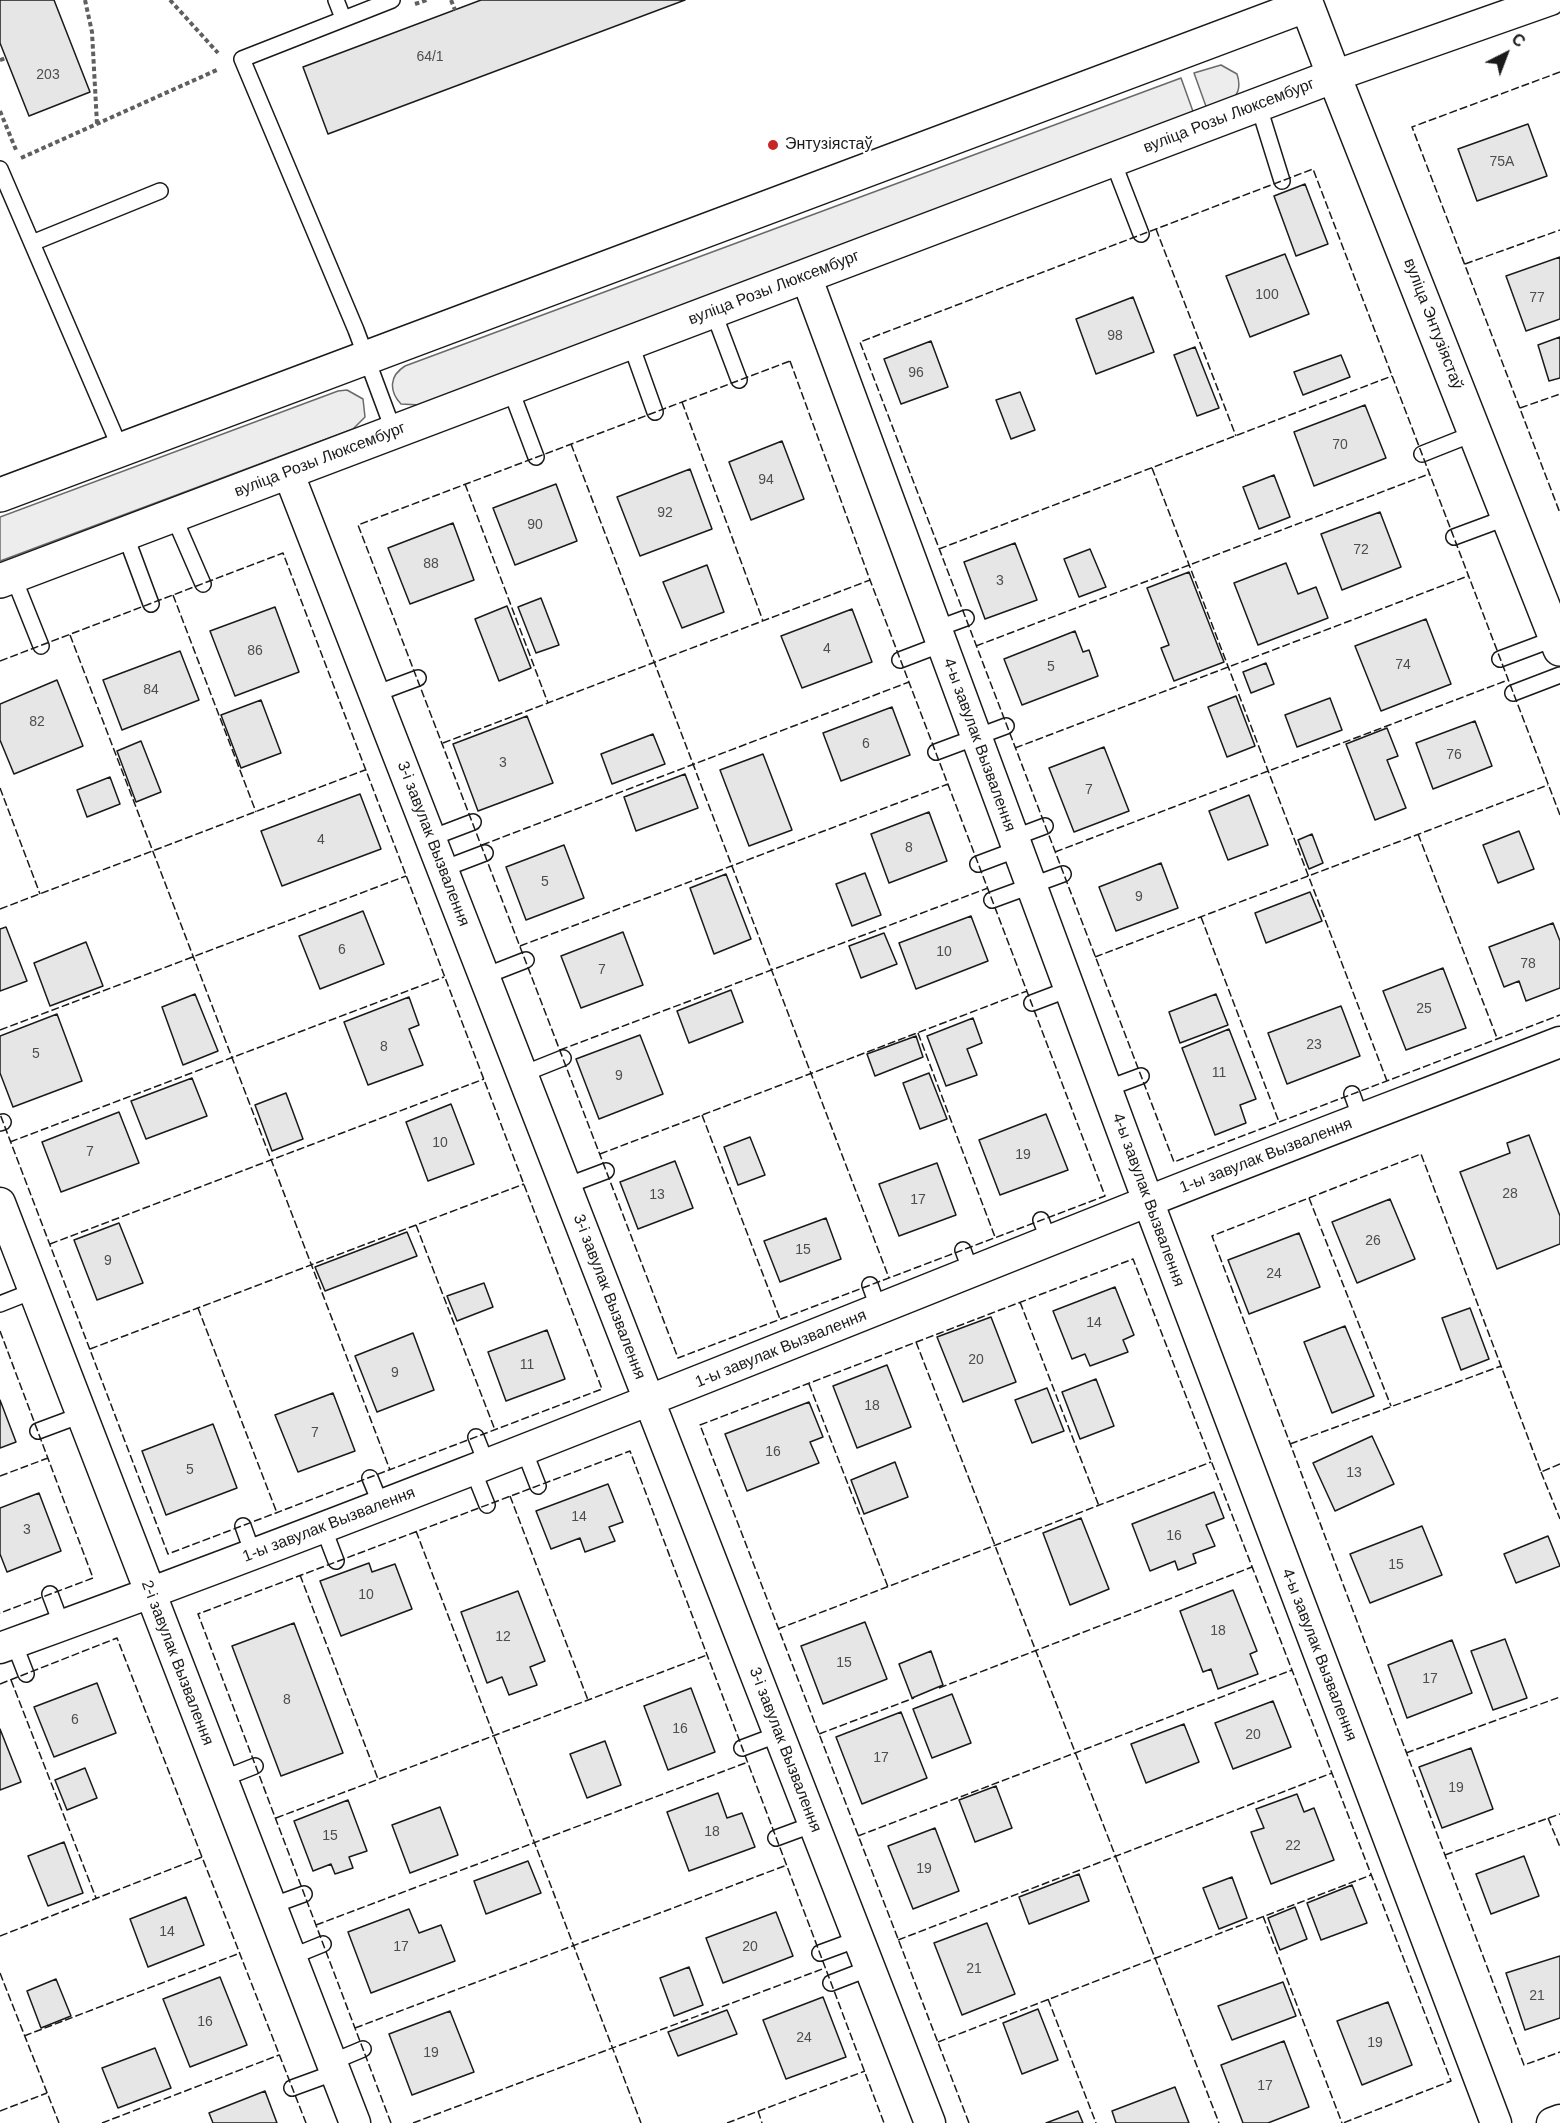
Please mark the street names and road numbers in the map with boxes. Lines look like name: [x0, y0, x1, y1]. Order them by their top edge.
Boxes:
street label: вуліца Розы Люксембург: [1141, 74, 1317, 158]
street label: вуліца Розы Люксембург: [686, 246, 862, 330]
street label: вуліца Энтузіястаў: [1399, 256, 1467, 392]
street label: вуліца Розы Люксембург: [232, 418, 408, 502]
street label: 4-ы завулак Вызвалення: [939, 656, 1019, 834]
street label: 3-і завулак Вызвалення: [393, 759, 473, 929]
street label: 4-ы завулак Вызвалення: [1108, 1111, 1188, 1289]
street label: 1-ы завулак Вызвалення: [1177, 1114, 1355, 1198]
street label: 3-і завулак Вызвалення: [569, 1212, 649, 1382]
street label: 1-ы завулак Вызвалення: [692, 1306, 870, 1392]
street label: 1-ы завулак Вызвалення: [240, 1483, 418, 1567]
street label: 4-ы завулак Вызвалення: [1277, 1566, 1361, 1744]
street label: 2-і завулак Вызвалення: [137, 1578, 217, 1748]
street label: 3-і завулак Вызвалення: [745, 1665, 825, 1835]

